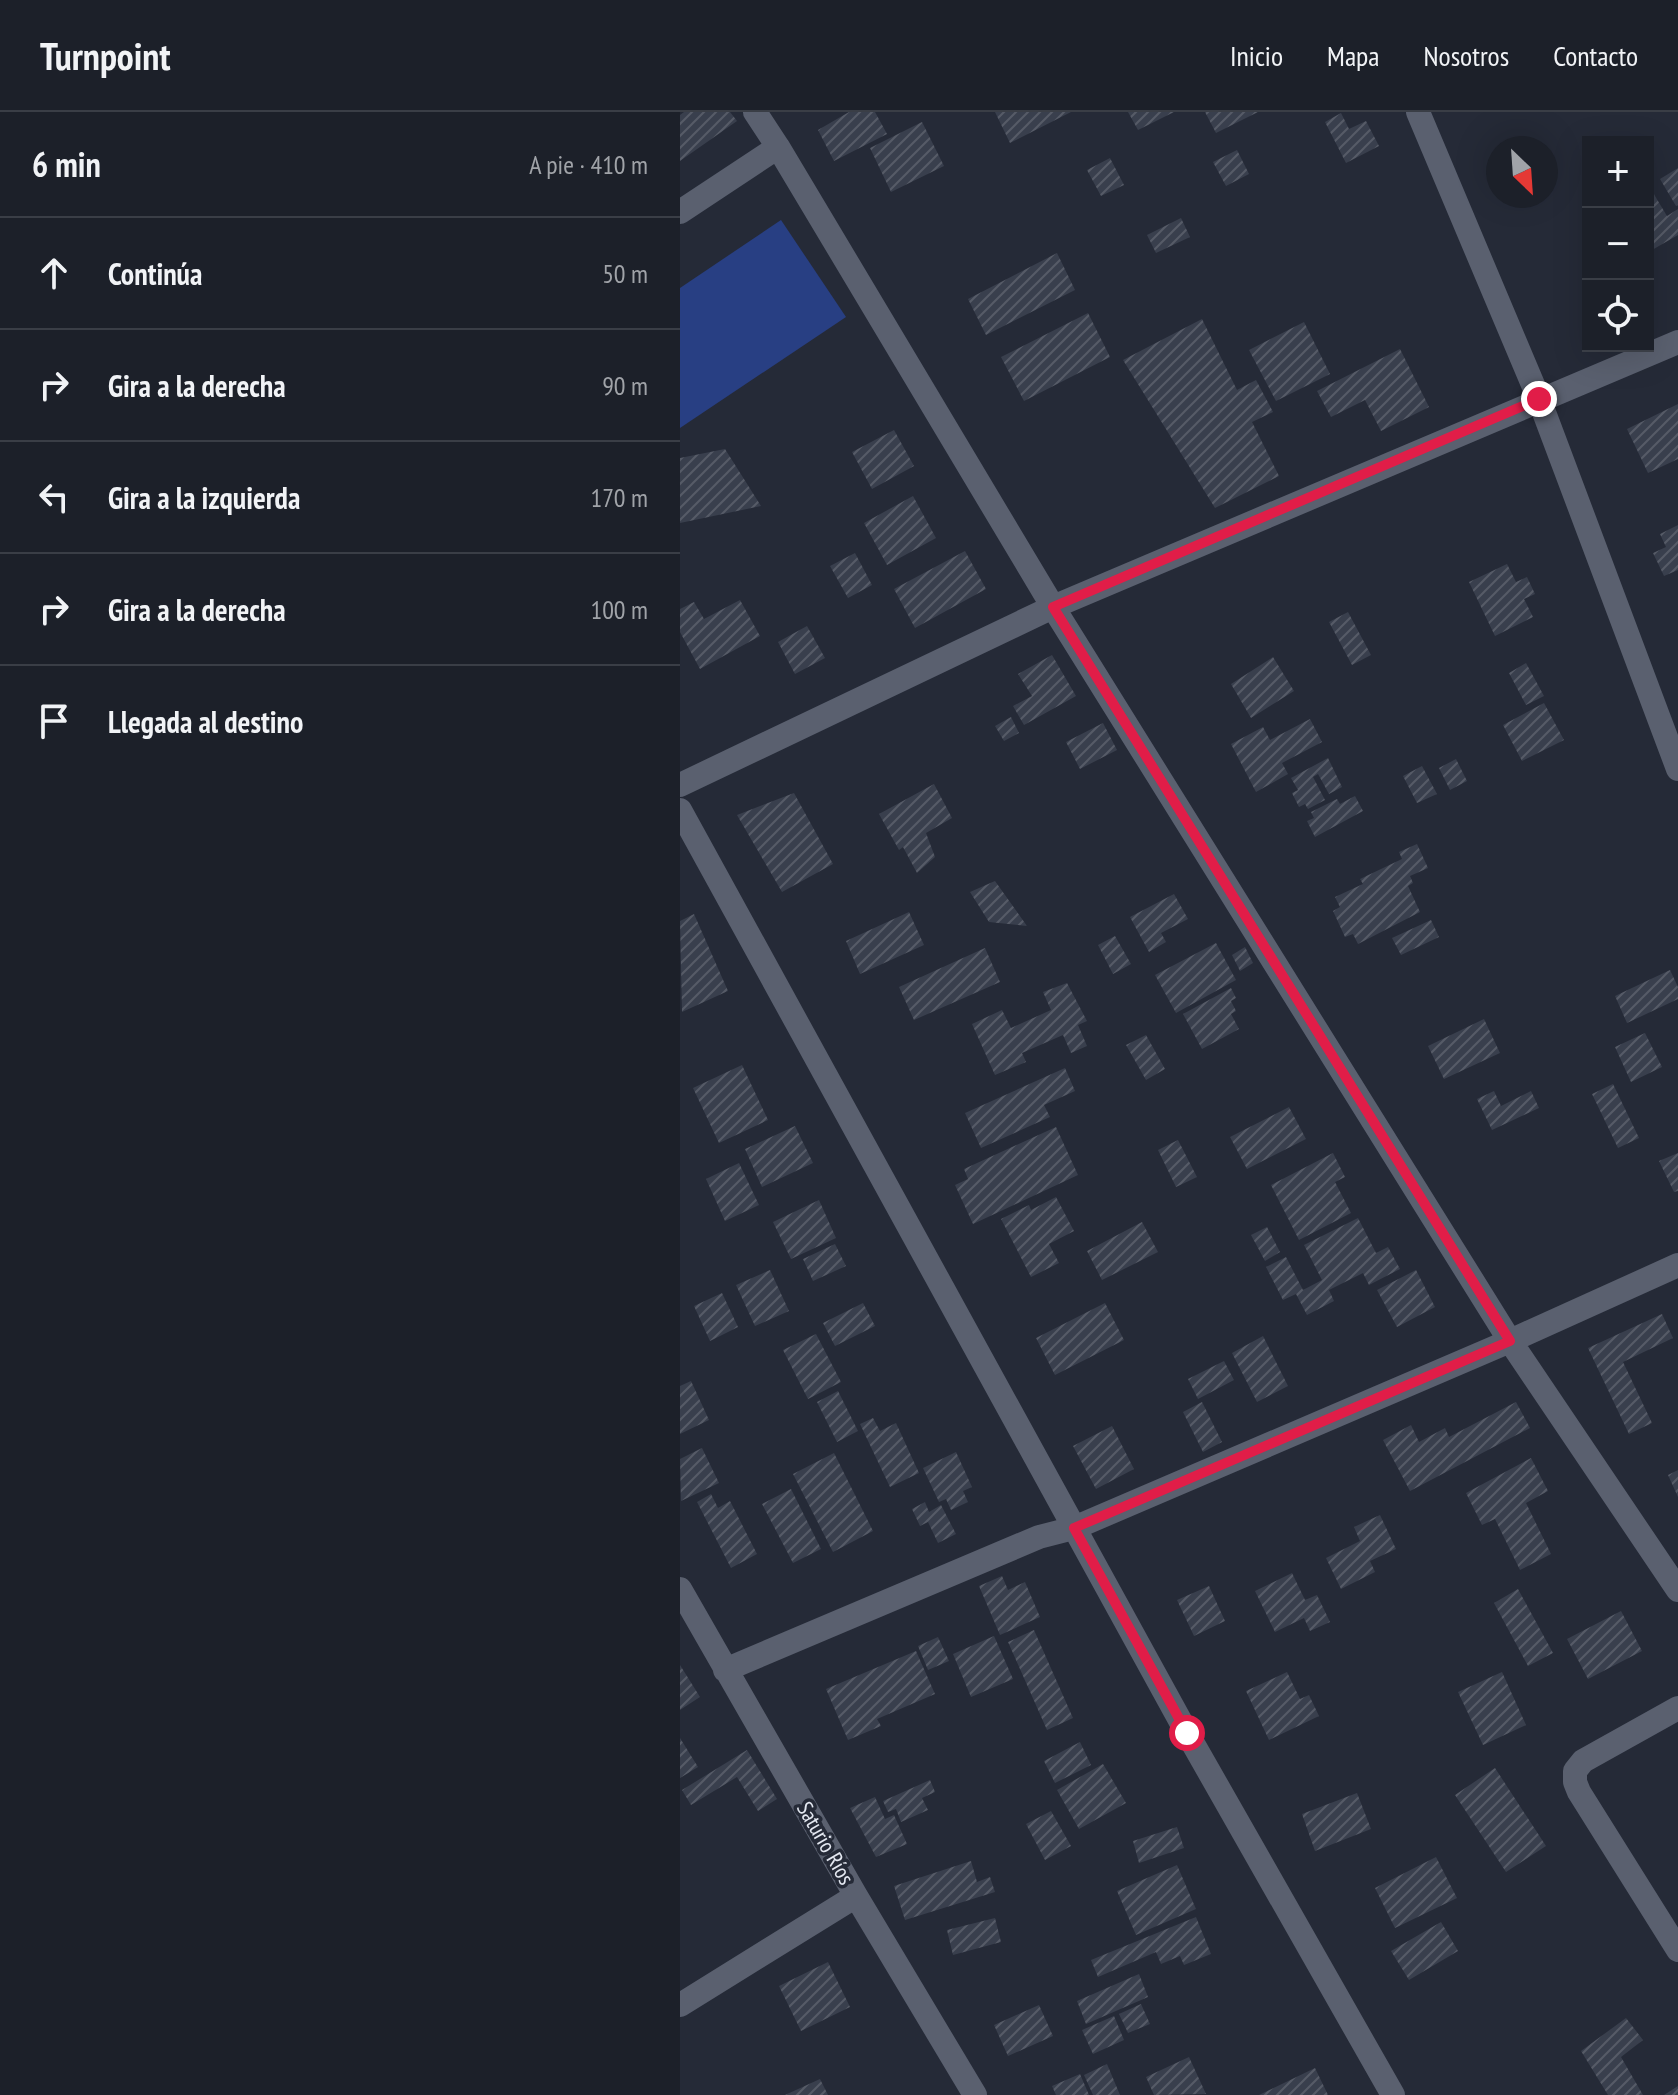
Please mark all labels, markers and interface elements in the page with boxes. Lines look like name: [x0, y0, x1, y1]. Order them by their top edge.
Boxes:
text: Turnpoint: [40, 31, 170, 80]
text: Inicio: [1230, 37, 1283, 74]
text: Mapa: [1327, 37, 1379, 74]
text: Nosotros: [1423, 37, 1509, 74]
text: Contacto: [1553, 37, 1638, 74]
north arrow: [1486, 136, 1558, 208]
map controls: [1582, 136, 1654, 352]
button: +: [1582, 136, 1654, 208]
text: 6 min: [32, 142, 101, 186]
text: A pie · 410 m: [529, 148, 648, 181]
button: −: [1582, 208, 1654, 280]
icon: ahead: [32, 251, 76, 295]
text: Continúa: [108, 254, 202, 293]
text: 50 m: [602, 257, 648, 290]
button: locate: [1582, 280, 1654, 352]
icon: right: [32, 363, 76, 407]
text: Gira a la derecha: [108, 366, 286, 405]
text: 90 m: [602, 369, 648, 402]
route end: [1521, 381, 1557, 417]
icon: left: [32, 475, 76, 519]
text: Gira a la izquierda: [108, 478, 300, 517]
text: 170 m: [590, 481, 648, 514]
icon: right: [32, 587, 76, 631]
text: Gira a la derecha: [108, 590, 286, 629]
text: 100 m: [590, 593, 648, 626]
icon: arrive: [32, 699, 76, 743]
text: Llegada al destino: [108, 702, 303, 741]
route start: [1169, 1715, 1205, 1751]
street label: Saturio Ríos: [791, 1797, 861, 1889]

